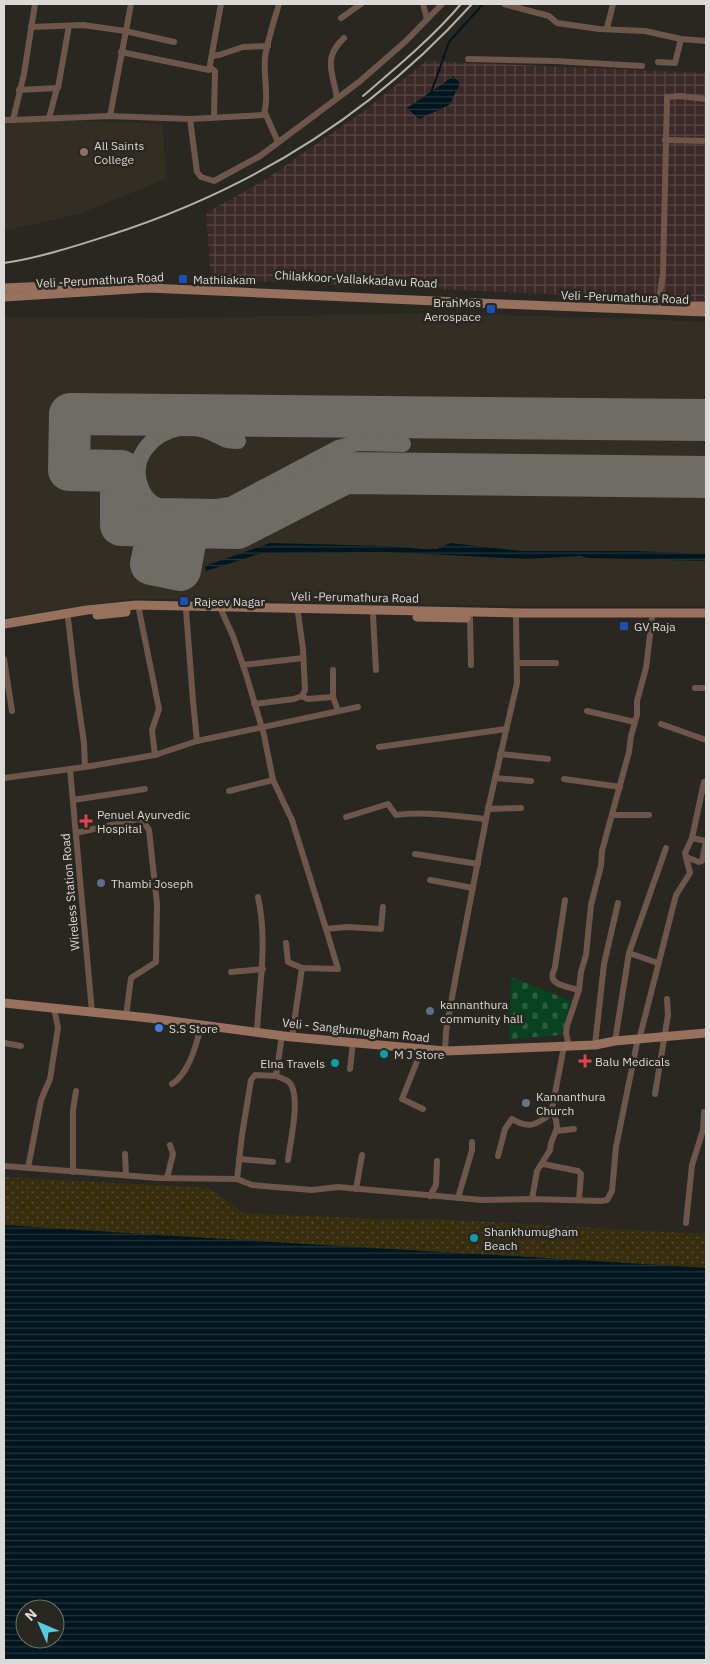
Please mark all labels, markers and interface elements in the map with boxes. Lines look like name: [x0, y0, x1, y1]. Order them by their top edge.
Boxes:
place label: All Saints College: [94, 138, 144, 167]
marker: All Saints College: [78, 146, 90, 158]
street label: Chilakkoor-Vallakkadavu Road: [274, 267, 438, 291]
street label: Veli -Perumathura Road: [36, 269, 164, 291]
place label: Mathilakam: [193, 272, 256, 287]
marker: Mathilakam: [177, 273, 189, 285]
street label: Veli -Perumathura Road: [561, 287, 689, 307]
place label: BrahMos Aerospace: [424, 295, 481, 324]
marker: BrahMos Aerospace: [485, 303, 497, 315]
street label: Veli -Perumathura Road: [291, 588, 419, 606]
place label: Rajeev Nagar: [194, 594, 265, 609]
marker: Rajeev Nagar: [178, 595, 190, 607]
place label: GV Raja: [634, 619, 676, 634]
marker: GV Raja: [618, 620, 630, 632]
place label: Penuel Ayurvedic Hospital: [97, 807, 190, 836]
marker: Penuel Ayurvedic Hospital: [79, 814, 93, 828]
street label: Wireless Station Road: [57, 833, 83, 951]
place label: Thambi Joseph: [111, 876, 193, 891]
marker: Thambi Joseph: [95, 877, 107, 889]
place label: kannanthura community hall: [440, 997, 523, 1026]
marker: kannanthura community hall: [424, 1005, 436, 1017]
street label: Veli - Sanghumugham Road: [282, 1015, 430, 1045]
place label: S.S Store: [169, 1021, 218, 1036]
marker: S.S Store: [153, 1022, 165, 1034]
place label: M J Store: [394, 1047, 445, 1062]
marker: M J Store: [378, 1048, 390, 1060]
place label: Balu Medicals: [595, 1054, 670, 1069]
marker: Balu Medicals: [579, 1055, 591, 1067]
place label: Elna Travels: [260, 1056, 325, 1071]
marker: Elna Travels: [329, 1057, 341, 1069]
place label: Kannanthura Church: [536, 1089, 606, 1118]
marker: Kannanthura Church: [520, 1097, 532, 1109]
place label: Shankhumugham Beach: [484, 1224, 578, 1253]
marker: Shankhumugham Beach: [468, 1232, 480, 1244]
north arrow: [15, 1599, 65, 1649]
text: N: [21, 1605, 41, 1625]

